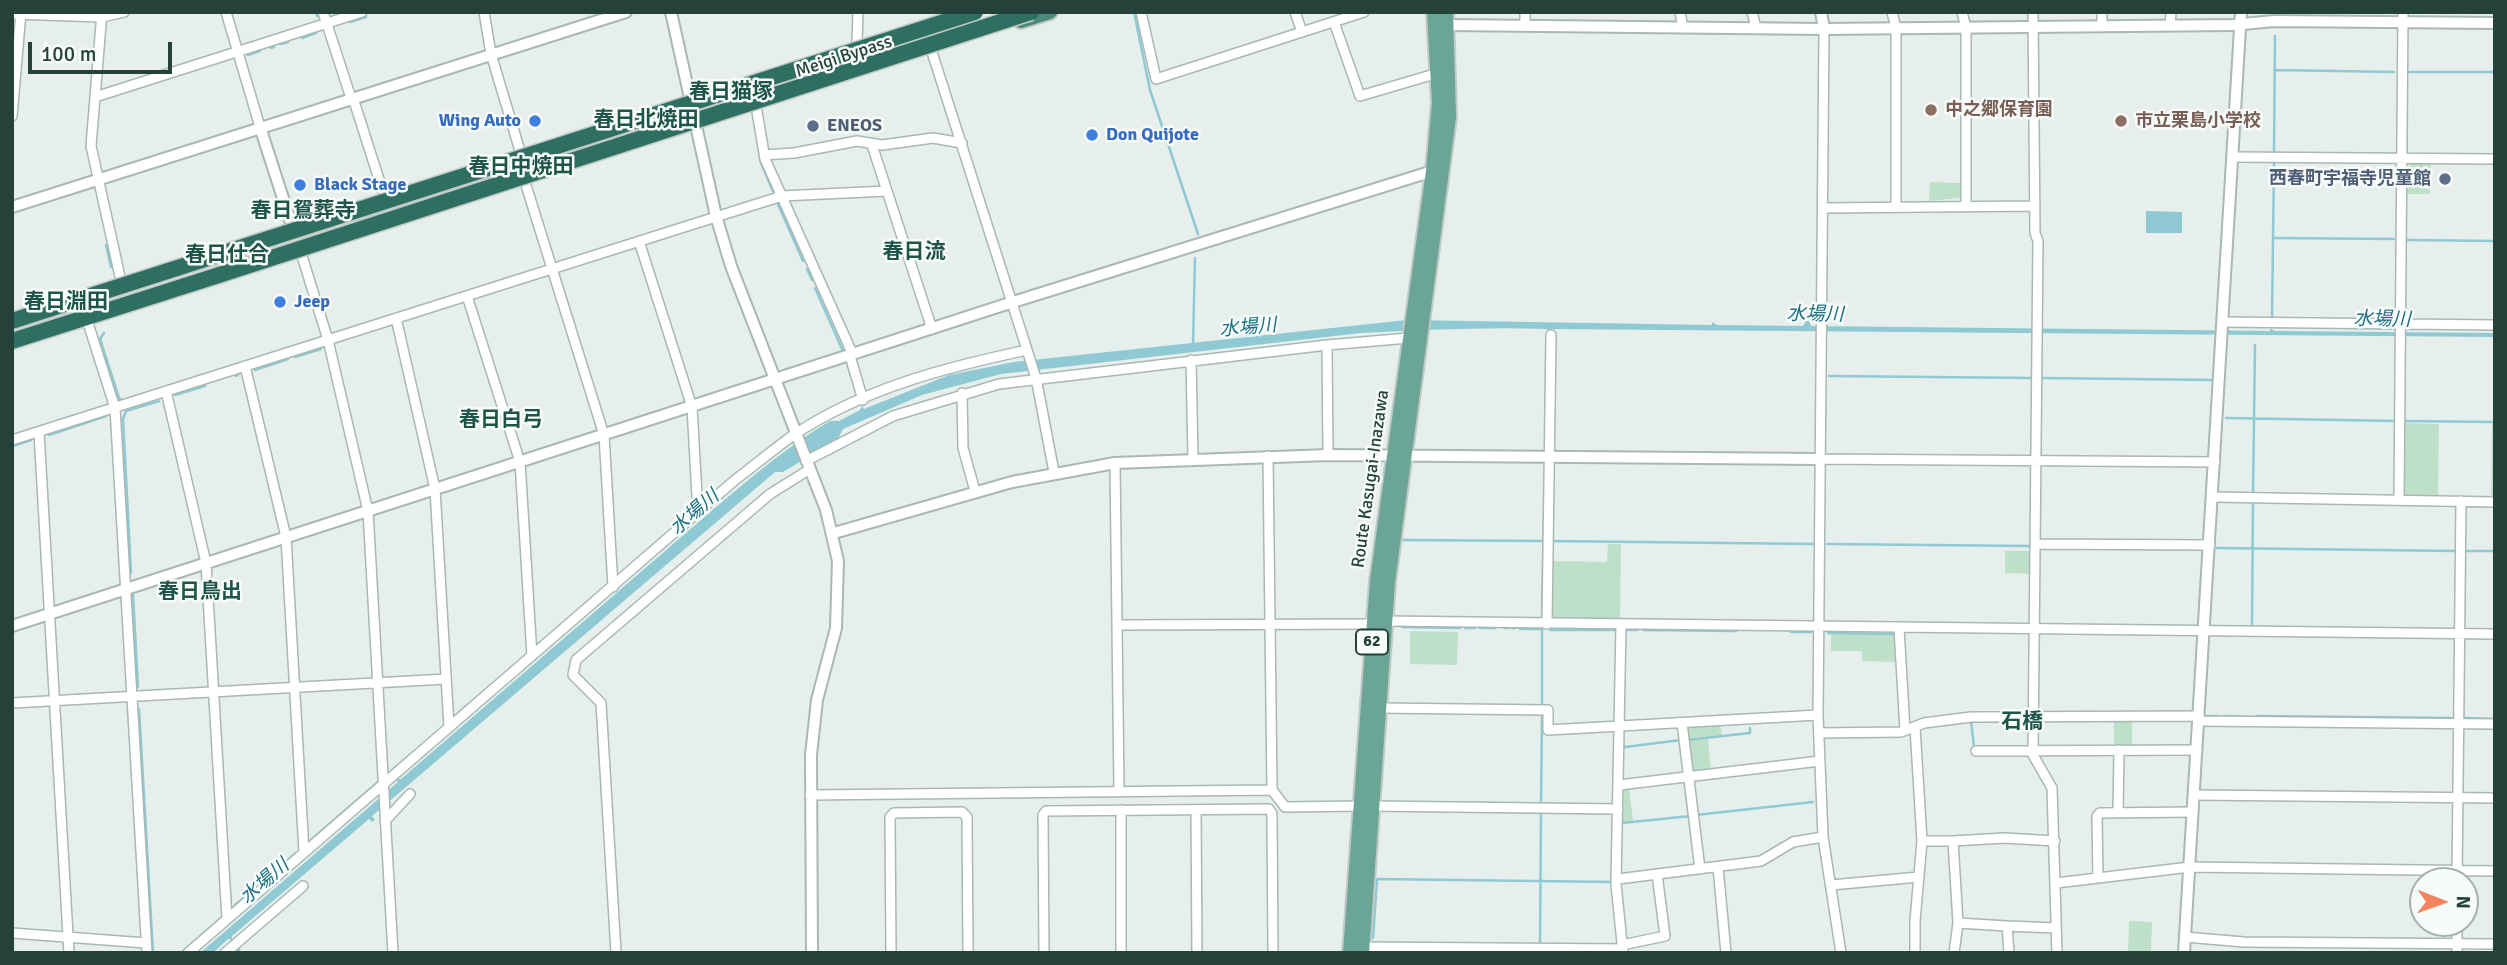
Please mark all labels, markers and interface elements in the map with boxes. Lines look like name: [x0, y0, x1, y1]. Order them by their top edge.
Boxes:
scale bar: [32, 28, 175, 72]
street label: Meigi Bypass: [793, 31, 895, 83]
text: 100 m: [41, 41, 96, 67]
district label: 春日猫塚: [689, 79, 773, 105]
place label: 中之郷保育園: [1945, 99, 2053, 121]
marker: 中之郷保育園: [1923, 102, 1939, 118]
district label: 春日北焼田: [594, 107, 698, 133]
place label: Wing Auto: [439, 110, 521, 132]
place label: 市立栗島小学校: [2135, 110, 2261, 132]
marker: Wing Auto: [527, 113, 543, 129]
marker: 市立栗島小学校: [2113, 113, 2129, 129]
place label: ENEOS: [827, 115, 882, 137]
marker: ENEOS: [805, 118, 821, 134]
place label: Don Quijote: [1106, 124, 1199, 146]
marker: Don Quijote: [1084, 127, 1100, 143]
district label: 春日中焼田: [469, 154, 573, 180]
place label: 西春町宇福寺児童館: [2269, 168, 2431, 190]
marker: 西春町宇福寺児童館: [2437, 171, 2453, 187]
place label: Black Stage: [314, 174, 406, 196]
marker: Black Stage: [292, 177, 308, 193]
district label: 春日鴛葬寺: [251, 198, 355, 224]
district label: 春日流: [883, 239, 945, 265]
district label: 春日仕合: [185, 242, 269, 268]
district label: 春日淵田: [24, 289, 108, 315]
place label: Jeep: [294, 291, 330, 313]
marker: Jeep: [272, 294, 288, 310]
water label: 水場川: [1786, 303, 1844, 327]
water label: 水場川: [2353, 308, 2411, 332]
water label: 水場川: [1219, 314, 1277, 342]
street label: Route Kasugai-Inazawa: [1348, 389, 1394, 569]
district label: 春日白弓: [459, 407, 543, 433]
water label: 水場川: [666, 486, 724, 540]
district label: 春日鳥出: [158, 579, 242, 605]
road number: 62: [1356, 629, 1388, 654]
district label: 石橋: [2001, 709, 2043, 735]
water label: 水場川: [236, 855, 294, 909]
north arrow: [2409, 867, 2479, 937]
text: N: [2451, 896, 2475, 909]

